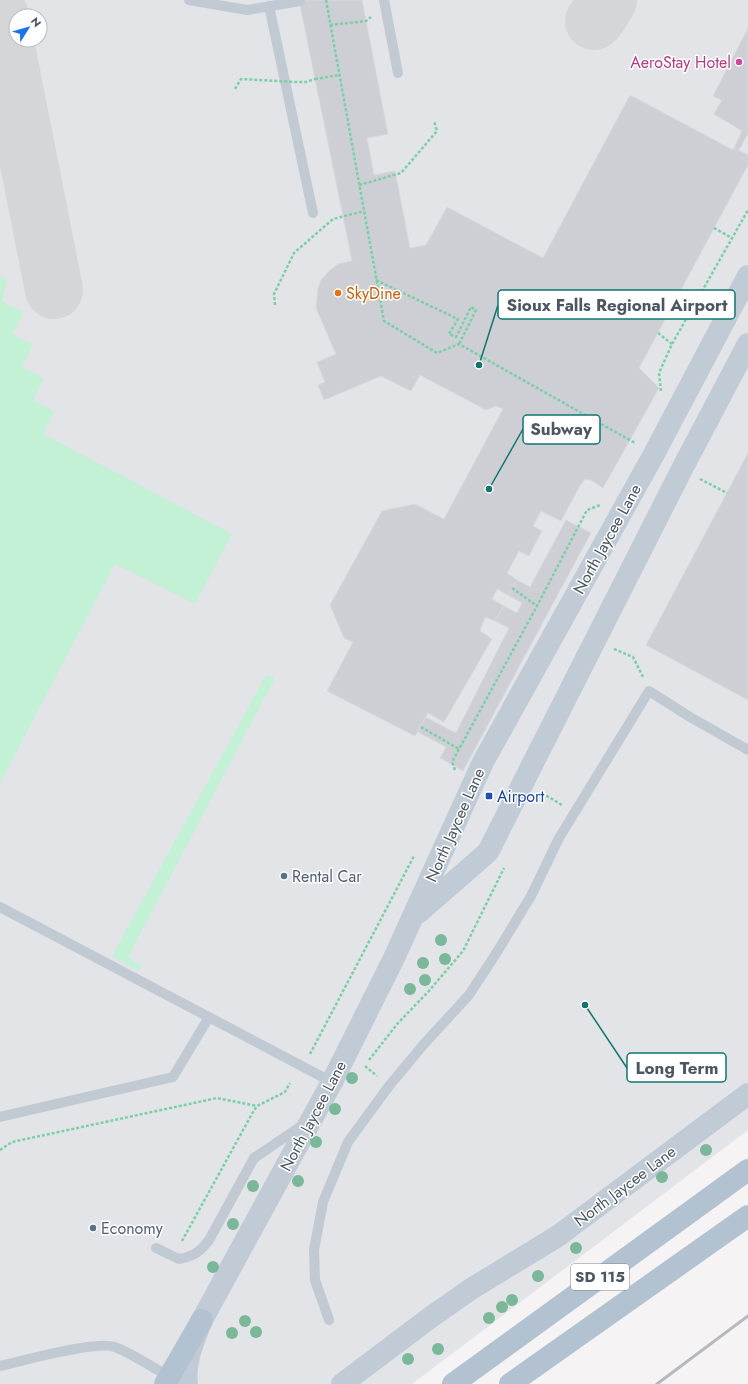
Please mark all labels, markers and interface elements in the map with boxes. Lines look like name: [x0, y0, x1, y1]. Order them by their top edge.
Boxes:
north arrow: [8, 8, 48, 48]
text: N: [27, 14, 45, 30]
place label: AeroStay Hotel: [630, 51, 731, 74]
marker: AeroStay Hotel: [734, 57, 744, 67]
place label: SkyDine: [346, 282, 401, 305]
marker: SkyDine: [333, 288, 343, 298]
callout: Sioux Falls Regional Airport: [498, 290, 735, 319]
text: Sioux Falls Regional Airport: [507, 293, 728, 317]
callout: Subway: [523, 415, 600, 444]
text: Subway: [530, 417, 593, 441]
street label: North Jaycee Lane: [567, 480, 647, 598]
street label: North Jaycee Lane: [420, 764, 490, 886]
place label: Airport: [497, 785, 545, 808]
marker: Airport: [484, 791, 494, 801]
place label: Rental Car: [292, 865, 362, 888]
marker: Rental Car: [279, 871, 289, 881]
callout: Long Term: [627, 1053, 726, 1082]
text: Long Term: [636, 1056, 718, 1080]
street label: North Jaycee Lane: [274, 1057, 352, 1175]
street label: North Jaycee Lane: [569, 1140, 681, 1232]
place label: Economy: [101, 1217, 164, 1240]
marker: Economy: [88, 1223, 98, 1233]
road number: SD 115: [571, 1264, 629, 1290]

